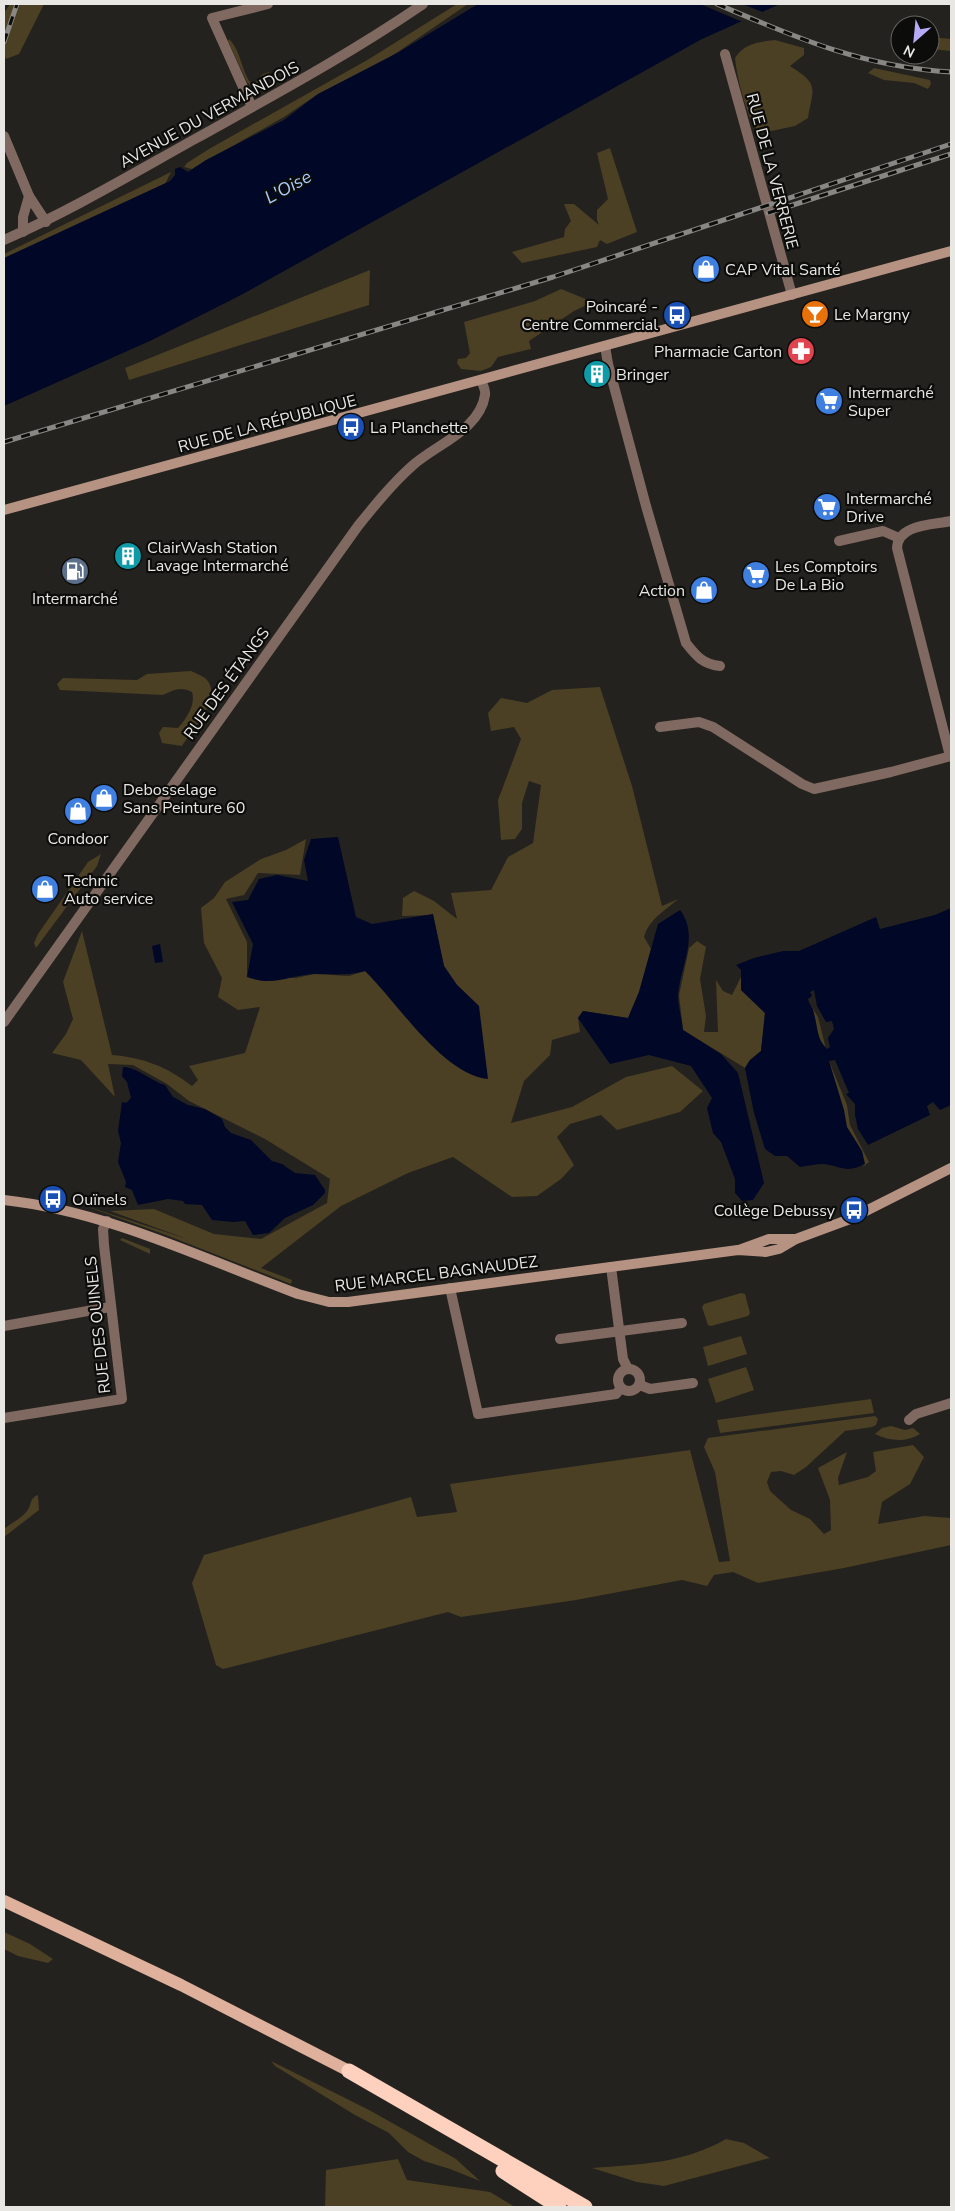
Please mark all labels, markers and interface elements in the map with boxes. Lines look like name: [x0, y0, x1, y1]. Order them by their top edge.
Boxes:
north arrow: [890, 15, 940, 65]
text: N: [900, 40, 918, 62]
street label: AVENUE DU VERMANDOIS: [116, 56, 303, 173]
street label: RUE DE LA VERRERIE: [741, 91, 803, 252]
water label: L'Oise: [260, 164, 316, 210]
shop icon: CAP Vital Santé: [691, 254, 721, 284]
place label: CAP Vital Santé: [725, 259, 841, 281]
place label: Poincaré - Centre Commercial: [521, 296, 658, 336]
bar icon: Le Margny: [800, 299, 830, 329]
bus stop icon: Poincaré - Centre Commercial: [662, 300, 692, 330]
place label: Le Margny: [834, 304, 910, 326]
pharmacy icon: Pharmacie Carton: [786, 336, 816, 366]
place label: Pharmacie Carton: [654, 341, 782, 363]
building icon: Bringer: [582, 359, 612, 389]
place label: Bringer: [616, 364, 669, 386]
place label: Intermarché Super: [848, 382, 934, 422]
supermarket icon: Intermarché Super: [814, 386, 844, 416]
street label: RUE DE LA RÉPUBLIQUE: [176, 390, 359, 458]
bus stop icon: La Planchette: [336, 412, 366, 442]
place label: La Planchette: [370, 417, 468, 439]
place label: Intermarché Drive: [846, 488, 932, 528]
supermarket icon: Intermarché Drive: [812, 492, 842, 522]
place label: ClairWash Station Lavage Intermarché: [147, 537, 288, 577]
building icon: ClairWash Station Lavage Intermarché: [113, 541, 143, 571]
fuel station icon: Intermarché: [60, 556, 90, 586]
place label: Les Comptoirs De La Bio: [775, 556, 877, 596]
supermarket icon: Les Comptoirs De La Bio: [741, 560, 771, 590]
shop icon: Action: [689, 575, 719, 605]
place label: Action: [639, 580, 685, 602]
place label: Intermarché: [32, 588, 118, 610]
street label: RUE DES ÉTANGS: [179, 623, 275, 744]
place label: Debosselage Sans Peinture 60: [123, 779, 245, 819]
shop icon: Debosselage Sans Peinture 60: [89, 783, 119, 813]
shop icon: Condoor: [63, 796, 93, 826]
place label: Condoor: [47, 828, 109, 850]
place label: Technic Auto service: [64, 870, 153, 910]
shop icon: Technic Auto service: [30, 874, 60, 904]
bus stop icon: Ouïnels: [38, 1184, 68, 1214]
place label: Ouïnels: [72, 1189, 127, 1211]
bus stop icon: Collège Debussy: [839, 1195, 869, 1225]
place label: Collège Debussy: [714, 1200, 836, 1222]
street label: RUE MARCEL BAGNAUDEZ: [333, 1251, 539, 1297]
street label: RUE DES OUINELS: [80, 1255, 116, 1395]

